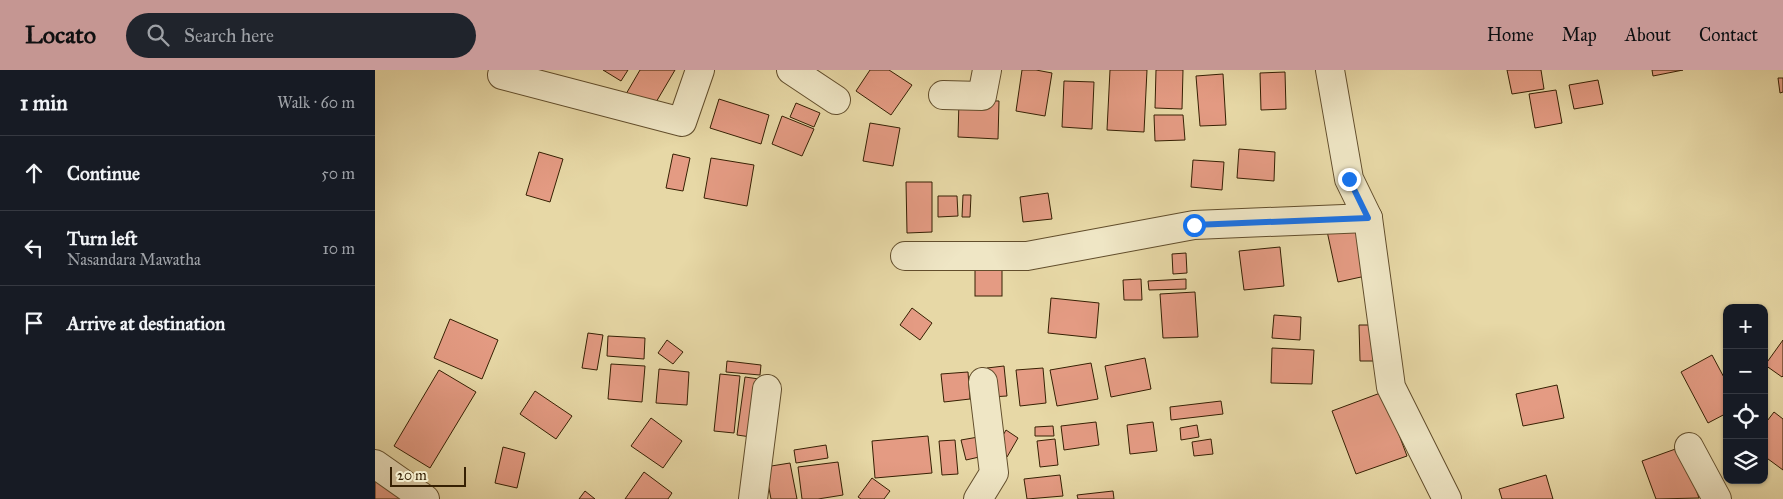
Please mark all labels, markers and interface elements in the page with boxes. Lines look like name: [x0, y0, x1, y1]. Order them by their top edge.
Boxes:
search box: [126, 13, 476, 58]
text: Locato: [25, 20, 96, 50]
icon: search: [144, 21, 172, 49]
text: Search here: [184, 24, 274, 47]
text: Home: [1487, 24, 1534, 46]
text: Map: [1562, 24, 1597, 46]
text: About: [1625, 24, 1671, 46]
text: Contact: [1699, 24, 1758, 46]
text: 1 min: [20, 90, 68, 116]
text: Walk · 60 m: [277, 93, 355, 112]
icon: ahead: [20, 159, 48, 187]
text: Continue: [67, 162, 140, 185]
text: 50 m: [321, 164, 355, 183]
route end: [1338, 168, 1361, 191]
route start: [1183, 214, 1206, 237]
text: Turn left: [67, 227, 137, 250]
icon: left: [20, 234, 48, 262]
text: 10 m: [323, 239, 355, 258]
text: Nasandara Mawatha: [67, 250, 201, 269]
map controls: [1723, 304, 1768, 484]
button: +: [1723, 304, 1768, 349]
icon: arrive: [20, 309, 48, 337]
text: Arrive at destination: [67, 312, 225, 335]
button: −: [1723, 349, 1768, 394]
button: locate: [1723, 394, 1768, 439]
button: layers: [1723, 439, 1768, 484]
scale bar: [390, 464, 466, 487]
text: 20 m: [397, 467, 427, 484]

